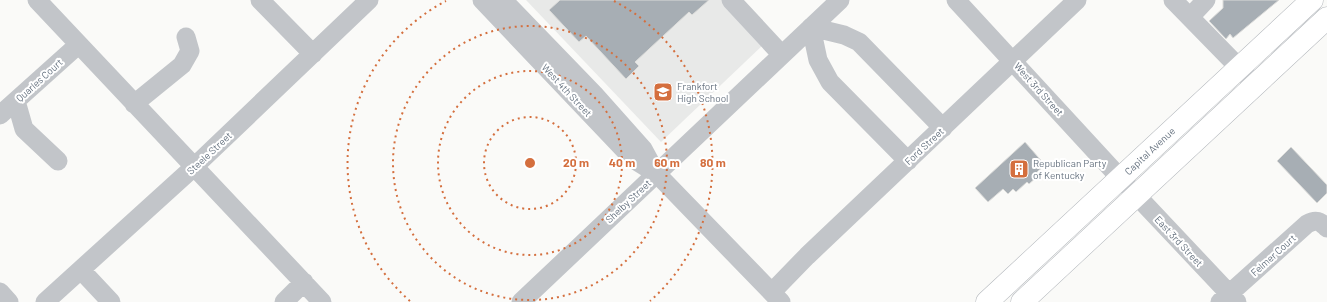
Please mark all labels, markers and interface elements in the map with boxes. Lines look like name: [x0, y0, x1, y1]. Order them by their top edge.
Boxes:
street label: Quarles Court: [13, 56, 65, 104]
street label: West 3rd Street: [1012, 60, 1066, 118]
street label: West 4th Street: [539, 61, 595, 119]
place label: Frankfort High School: [677, 80, 728, 104]
school or university icon: Frankfort High School: [652, 81, 674, 103]
street label: Ford Street: [902, 125, 946, 167]
street label: Capital Avenue: [1122, 125, 1177, 177]
street label: Steele Street: [184, 129, 234, 177]
text: 20 m: [563, 155, 589, 169]
text: 40 m: [609, 155, 635, 169]
text: 60 m: [654, 155, 680, 169]
text: 80 m: [700, 155, 726, 169]
centre of rings: [523, 156, 537, 170]
place label: Republican Party of Kentucky: [1033, 157, 1107, 181]
building icon: Republican Party of Kentucky: [1008, 158, 1030, 180]
street label: Shelby Street: [603, 177, 654, 225]
street label: East 3rd Street: [1152, 213, 1206, 269]
street label: Felmer Court: [1248, 231, 1298, 278]

